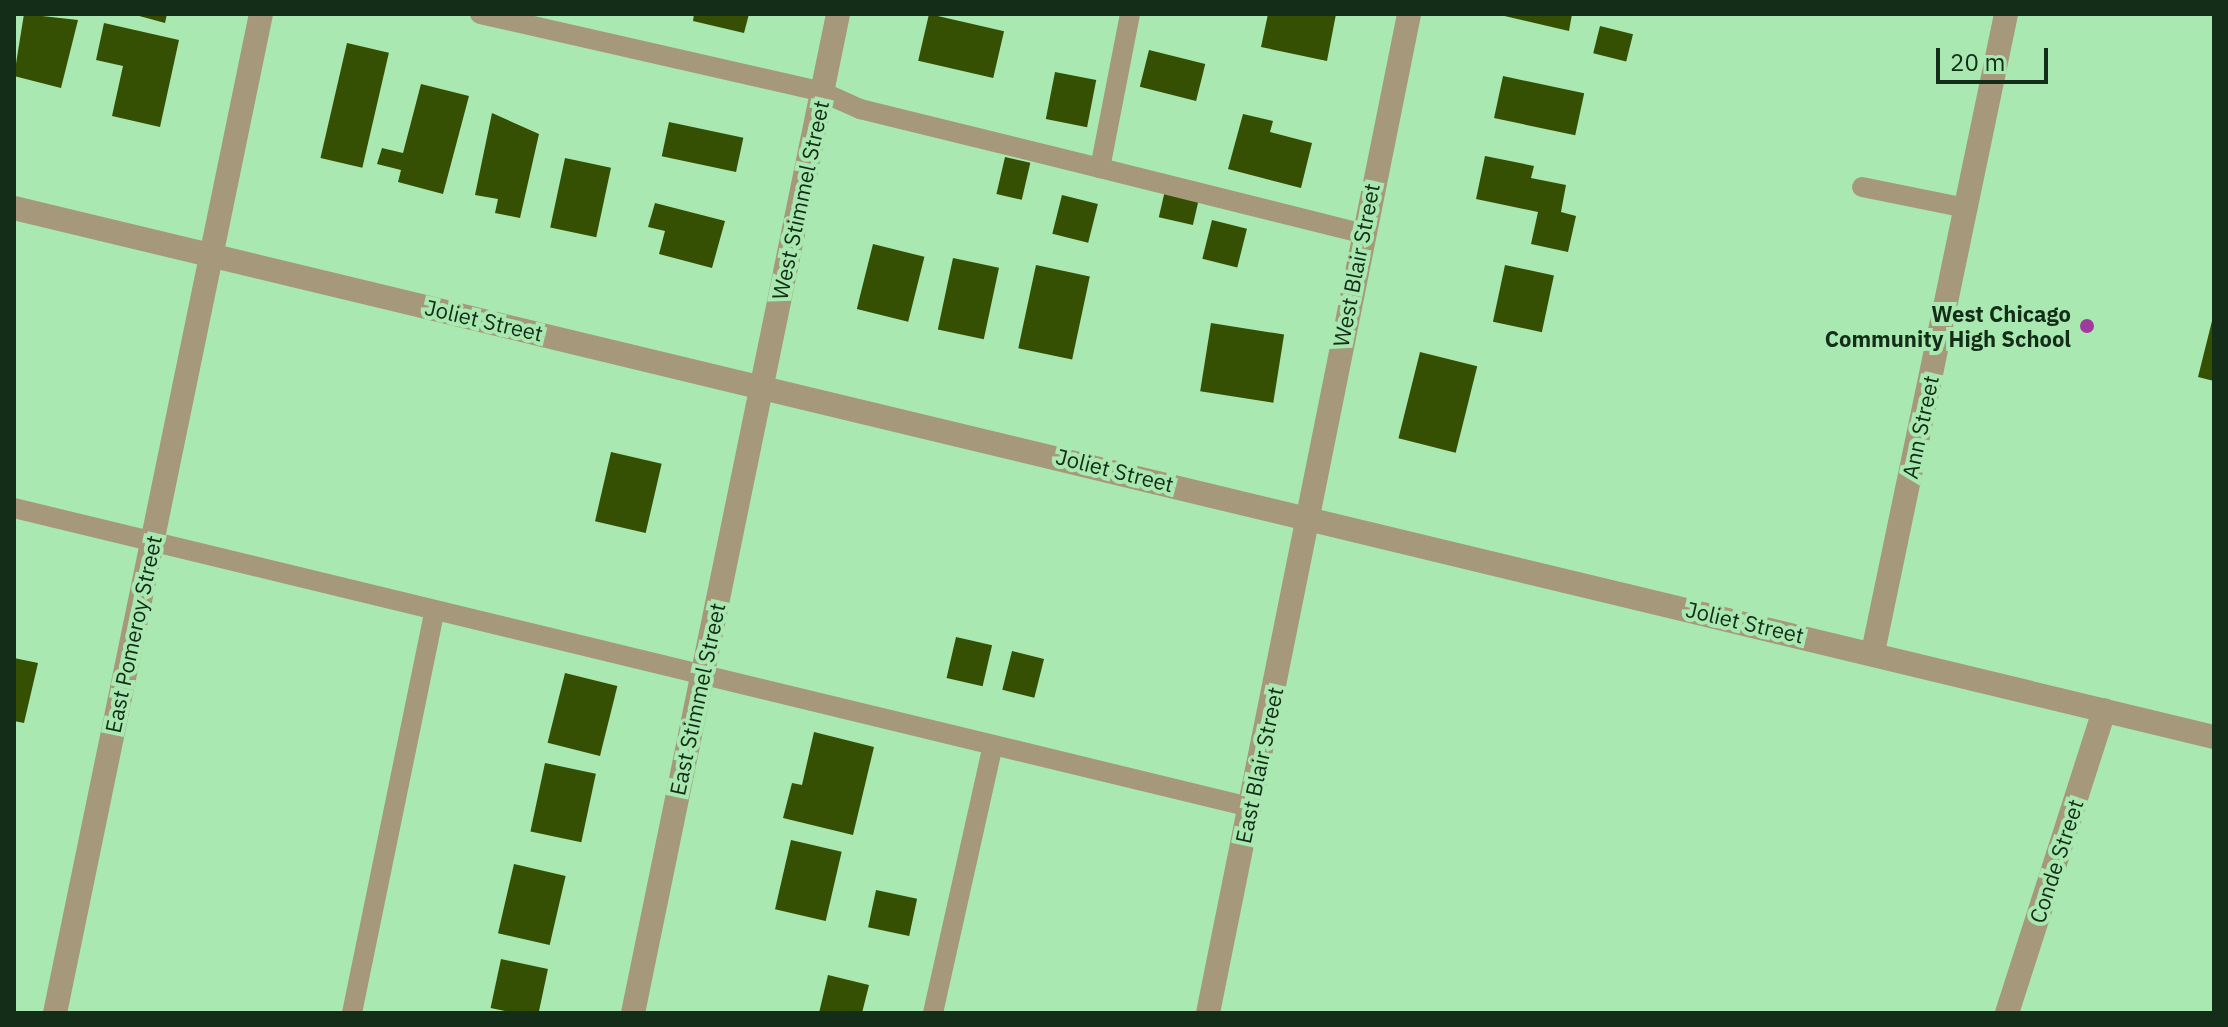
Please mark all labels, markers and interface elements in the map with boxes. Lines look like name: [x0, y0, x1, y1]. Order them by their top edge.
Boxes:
scale bar: [1940, 32, 2052, 82]
text: 20 m: [1950, 46, 2005, 78]
street label: West Stimmel Street: [766, 98, 834, 302]
street label: West Blair Street: [1327, 181, 1385, 349]
street label: Joliet Street: [422, 294, 546, 346]
place label: West Chicago Community High School: [1825, 300, 2071, 352]
marker: West Chicago Community High School: [2078, 317, 2096, 335]
street label: Ann Street: [1896, 373, 1944, 481]
street label: Joliet Street: [1053, 443, 1177, 497]
street label: East Pomeroy Street: [99, 533, 167, 735]
street label: Joliet Street: [1683, 596, 1807, 648]
street label: East Stimmel Street: [664, 600, 730, 798]
street label: East Blair Street: [1230, 684, 1288, 846]
street label: Conde Street: [2024, 796, 2088, 926]

